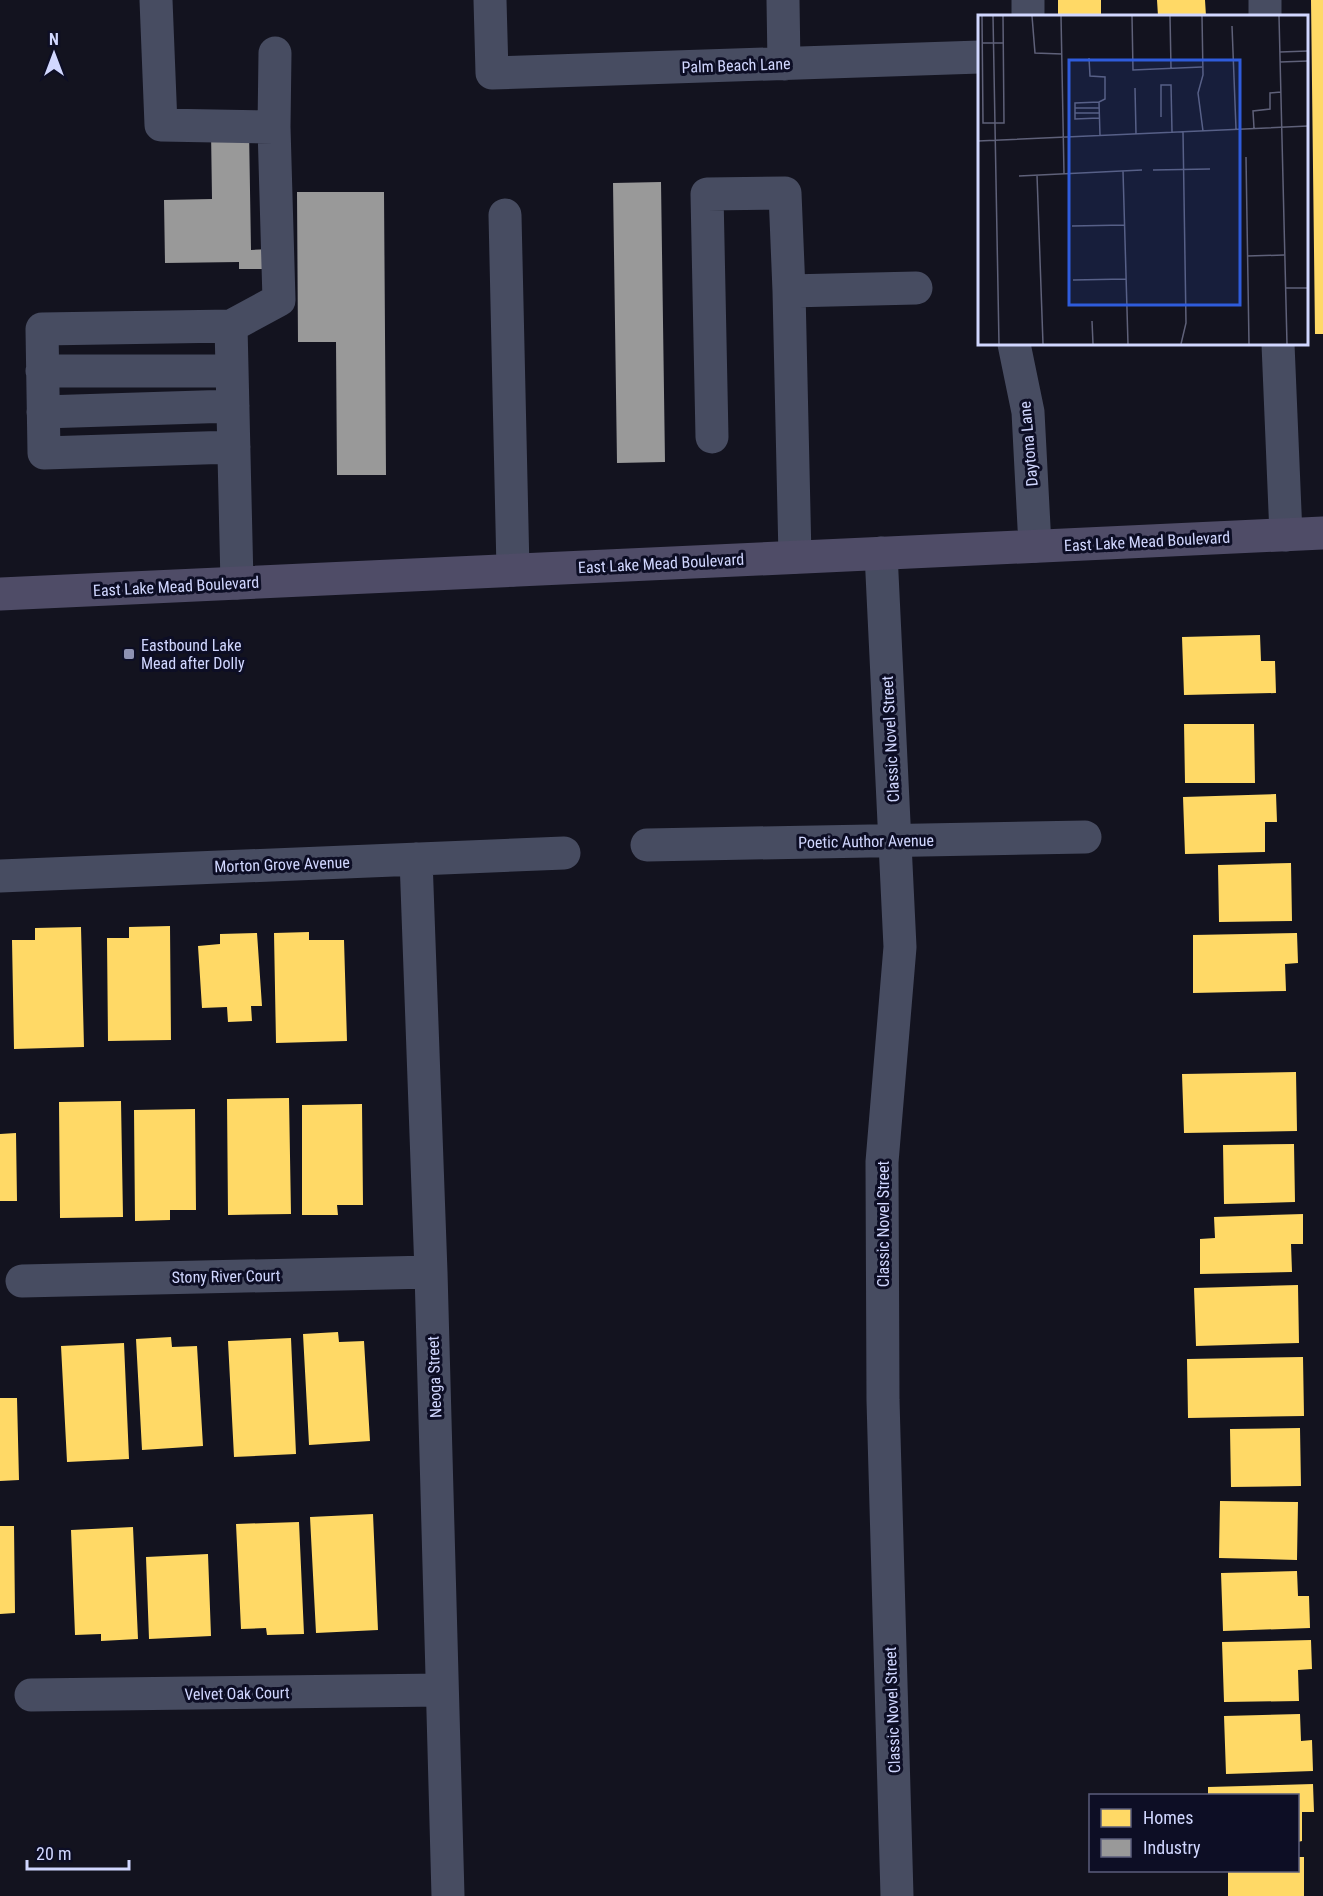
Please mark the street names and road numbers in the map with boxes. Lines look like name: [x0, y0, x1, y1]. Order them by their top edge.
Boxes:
street label: Palm Beach Lane: [681, 54, 791, 77]
street label: Daytona Lane: [1015, 401, 1042, 487]
street label: East Lake Mead Boulevard: [1063, 528, 1231, 555]
street label: East Lake Mead Boulevard: [577, 550, 745, 577]
street label: East Lake Mead Boulevard: [92, 573, 260, 600]
street label: Classic Novel Street: [878, 675, 903, 803]
street label: Poetic Author Avenue: [798, 831, 934, 852]
street label: Morton Grove Avenue: [214, 853, 350, 876]
street label: Classic Novel Street: [874, 1160, 893, 1287]
street label: Stony River Court: [171, 1266, 281, 1287]
street label: Neoga Street: [424, 1335, 445, 1418]
street label: Classic Novel Street: [881, 1646, 904, 1774]
street label: Velvet Oak Court: [184, 1683, 290, 1704]

